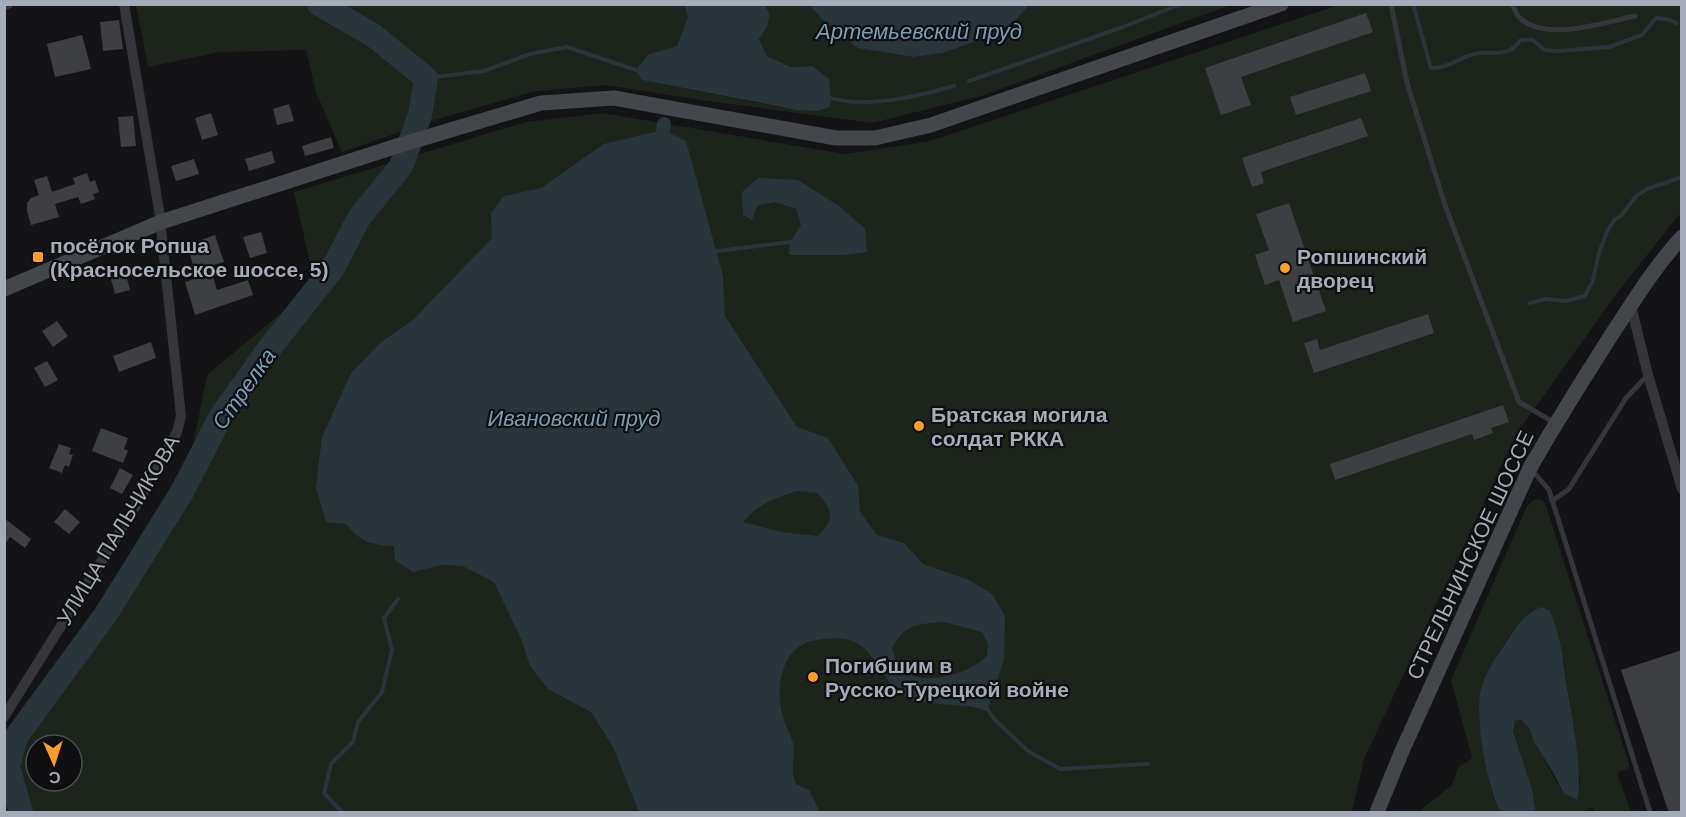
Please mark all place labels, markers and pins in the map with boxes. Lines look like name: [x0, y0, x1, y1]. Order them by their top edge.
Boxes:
place label: посёлок Ропша (Красносельское шоссе, 5): [50, 234, 329, 281]
place label: Ропшинский дворец: [1297, 245, 1427, 292]
marker: посёлок Ропша (Красносельское шоссе, 5): [31, 250, 45, 264]
marker: Ропшинский дворец: [1278, 261, 1292, 275]
place label: Братская могила солдат РККА: [931, 403, 1108, 450]
marker: Братская могила солдат РККА: [912, 419, 926, 433]
place label: Погибшим в Русско-Турецкой войне: [825, 654, 1069, 701]
marker: Погибшим в Русско-Турецкой войне: [806, 670, 820, 684]

